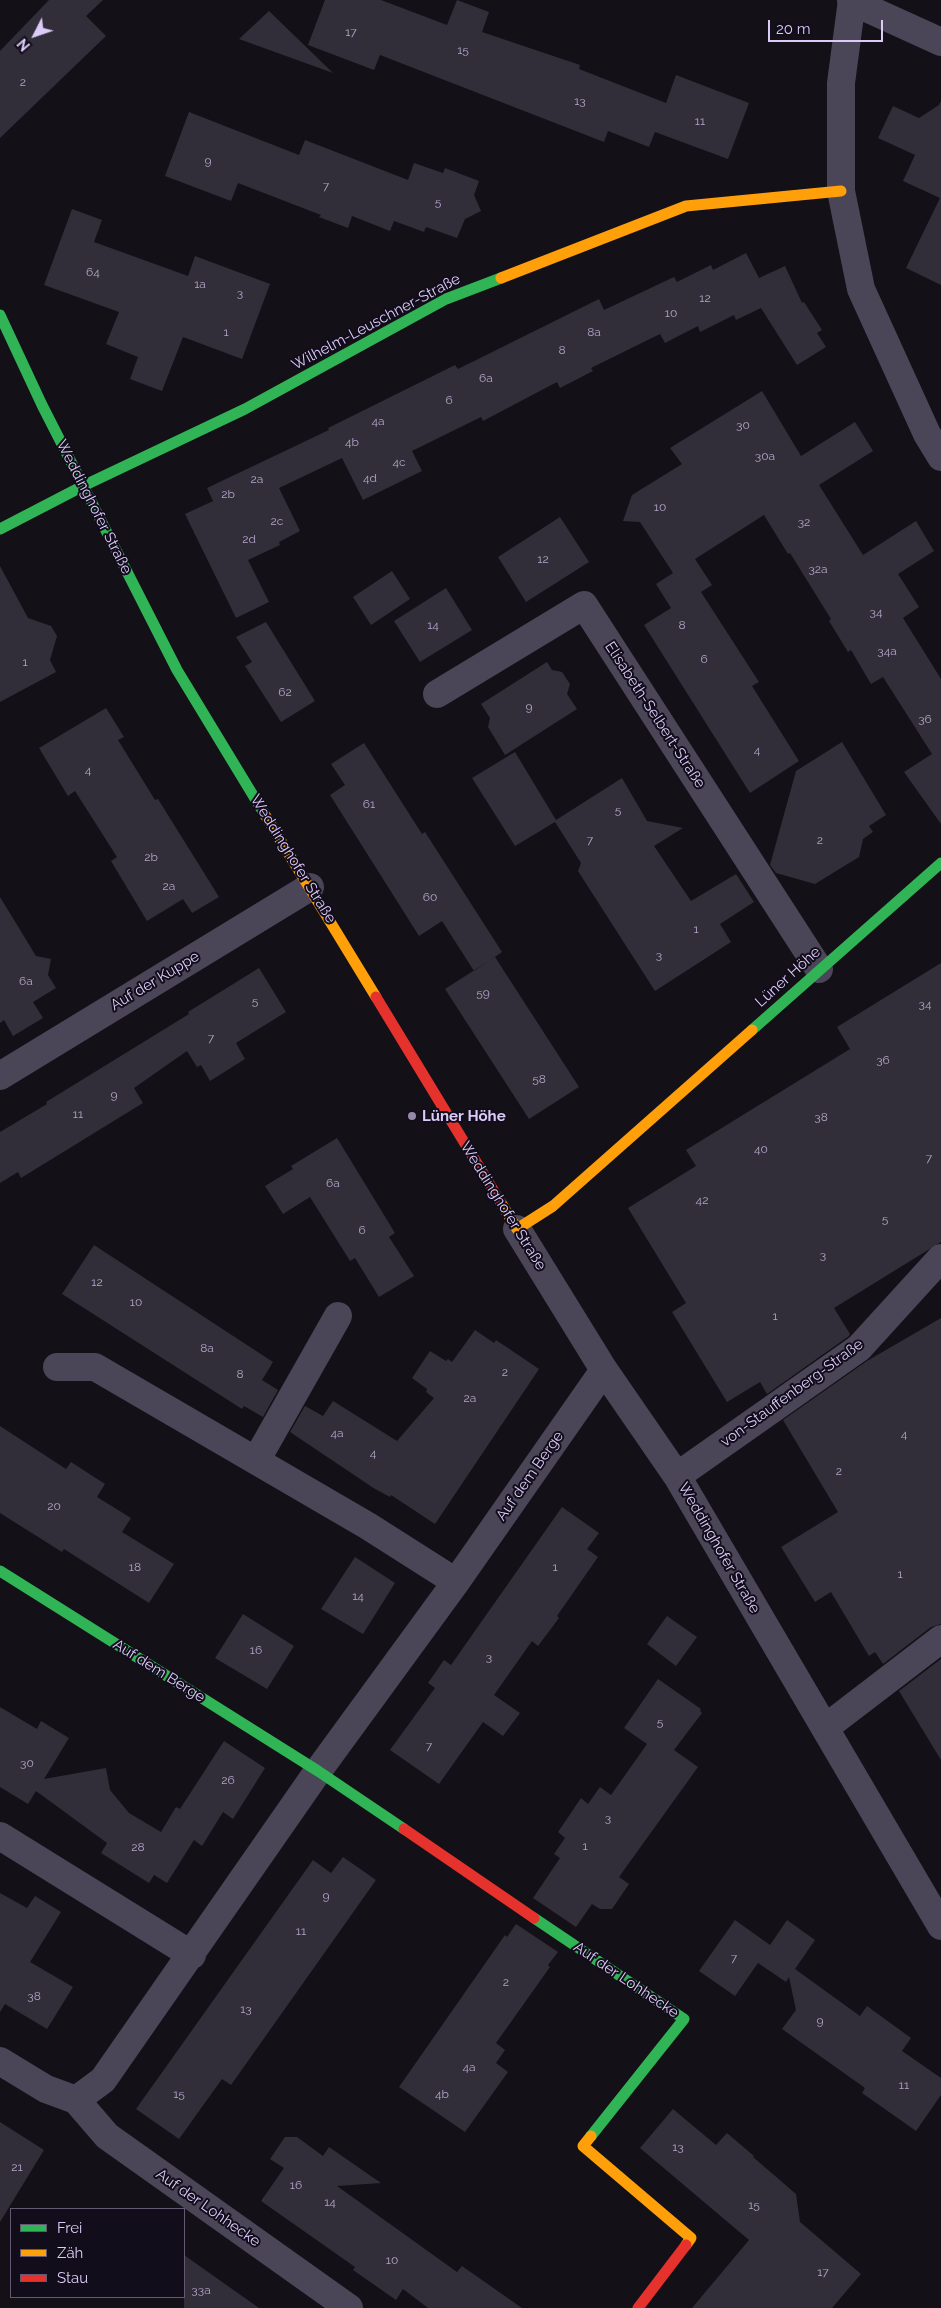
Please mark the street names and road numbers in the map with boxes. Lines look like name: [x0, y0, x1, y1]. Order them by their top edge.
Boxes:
street label: Wilhelm-Leuschner-Straße: [289, 270, 463, 374]
street label: Weddinghofer Straße: [52, 437, 136, 577]
street label: Elisabeth-Selbert-Straße: [601, 638, 709, 792]
street label: Weddinghofer Straße: [246, 791, 340, 927]
street label: Lüner Höhe: [752, 943, 824, 1011]
street label: Auf der Kuppe: [107, 947, 203, 1015]
street label: Weddinghofer Straße: [456, 1138, 550, 1274]
street label: von-Stauffenberg-Straße: [717, 1335, 867, 1451]
street label: Auf dem Berge: [492, 1428, 568, 1524]
street label: Weddinghofer Straße: [674, 1479, 764, 1617]
street label: Auf dem Berge: [110, 1635, 208, 1707]
street label: Auf der Lohhecke: [570, 1938, 682, 2022]
street label: Auf der Lohhecke: [152, 2165, 264, 2251]

